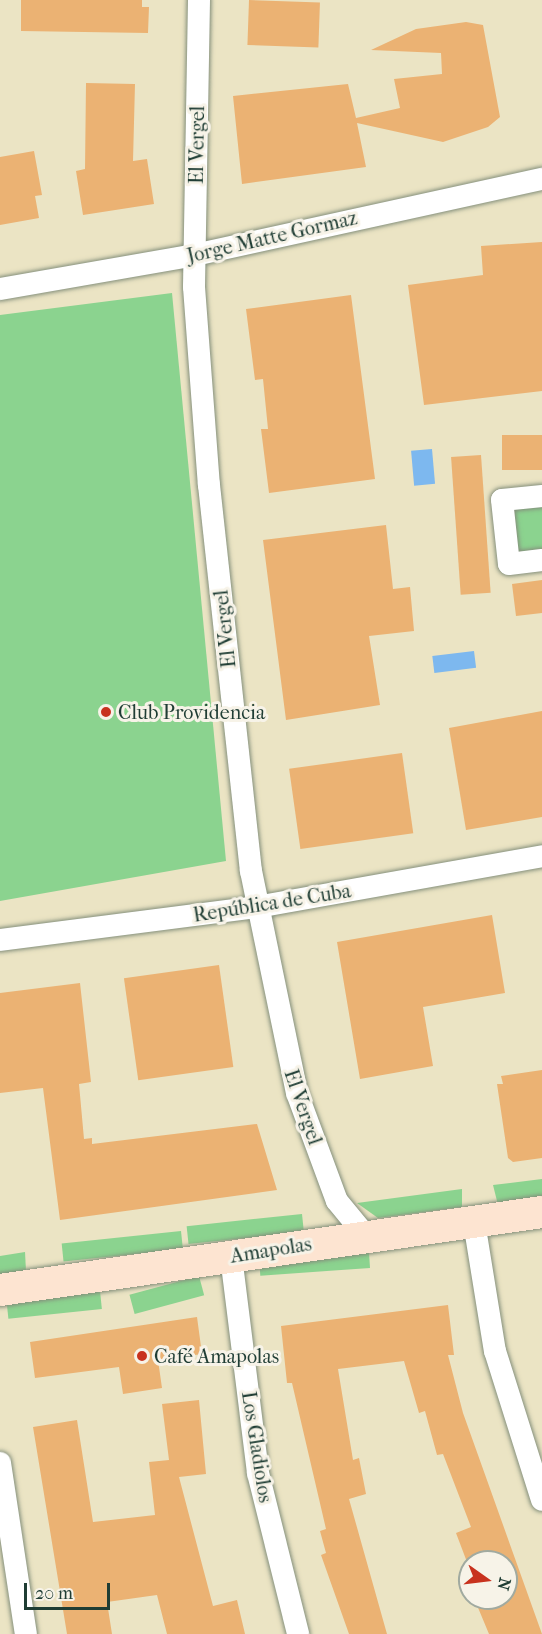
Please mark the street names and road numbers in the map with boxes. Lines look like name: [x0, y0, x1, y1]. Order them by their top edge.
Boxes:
street label: El Vergel: [184, 106, 210, 184]
street label: Jorge Matte Gormaz: [185, 206, 359, 268]
street label: El Vergel: [209, 589, 241, 669]
street label: República de Cuba: [191, 879, 353, 927]
street label: El Vergel: [279, 1066, 327, 1148]
street label: Amapolas: [229, 1232, 313, 1268]
street label: Los Gladiolos: [236, 1390, 278, 1504]

